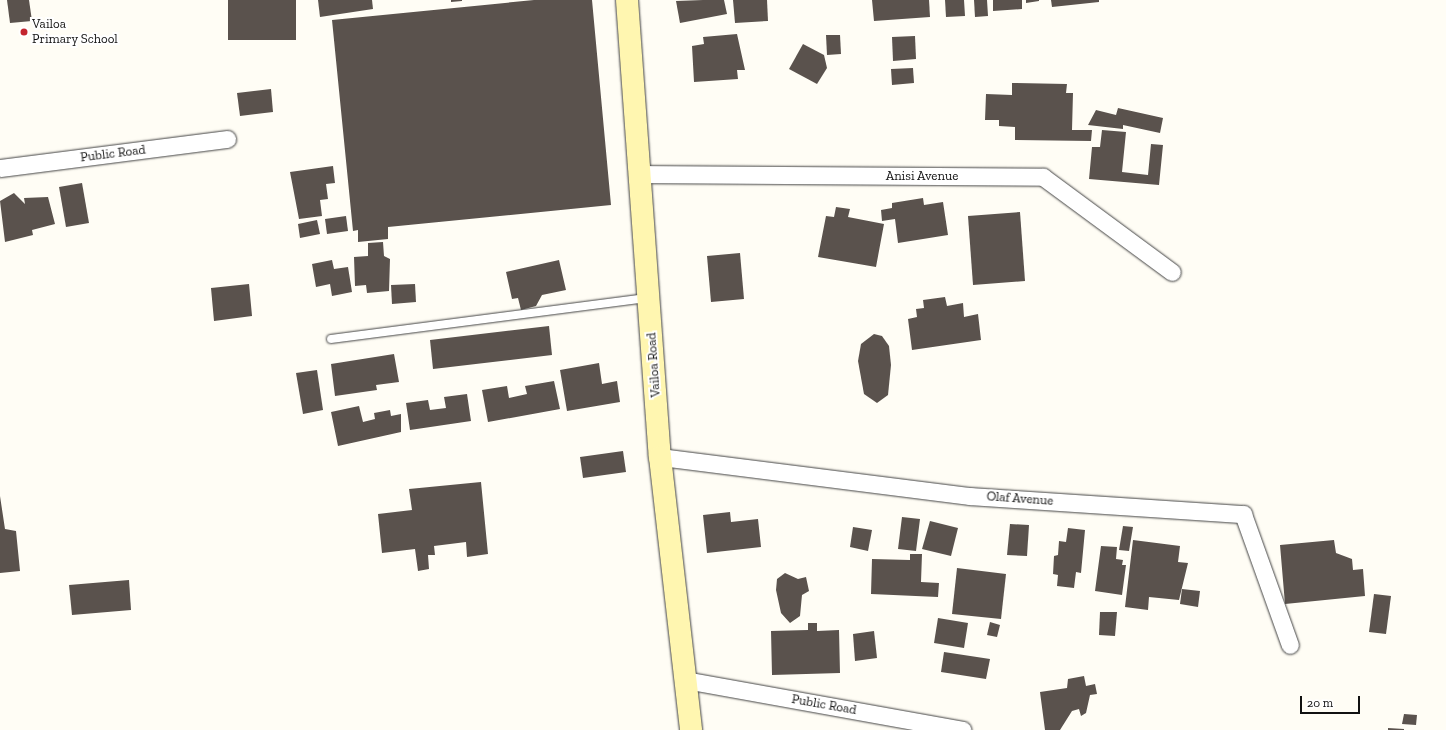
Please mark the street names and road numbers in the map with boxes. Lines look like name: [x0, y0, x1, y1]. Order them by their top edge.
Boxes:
street label: Public Road: [79, 142, 147, 166]
street label: Anisi Avenue: [886, 168, 958, 184]
street label: Vailoa Road: [644, 332, 664, 398]
street label: Olaf Avenue: [986, 489, 1054, 509]
street label: Public Road: [790, 692, 858, 718]

